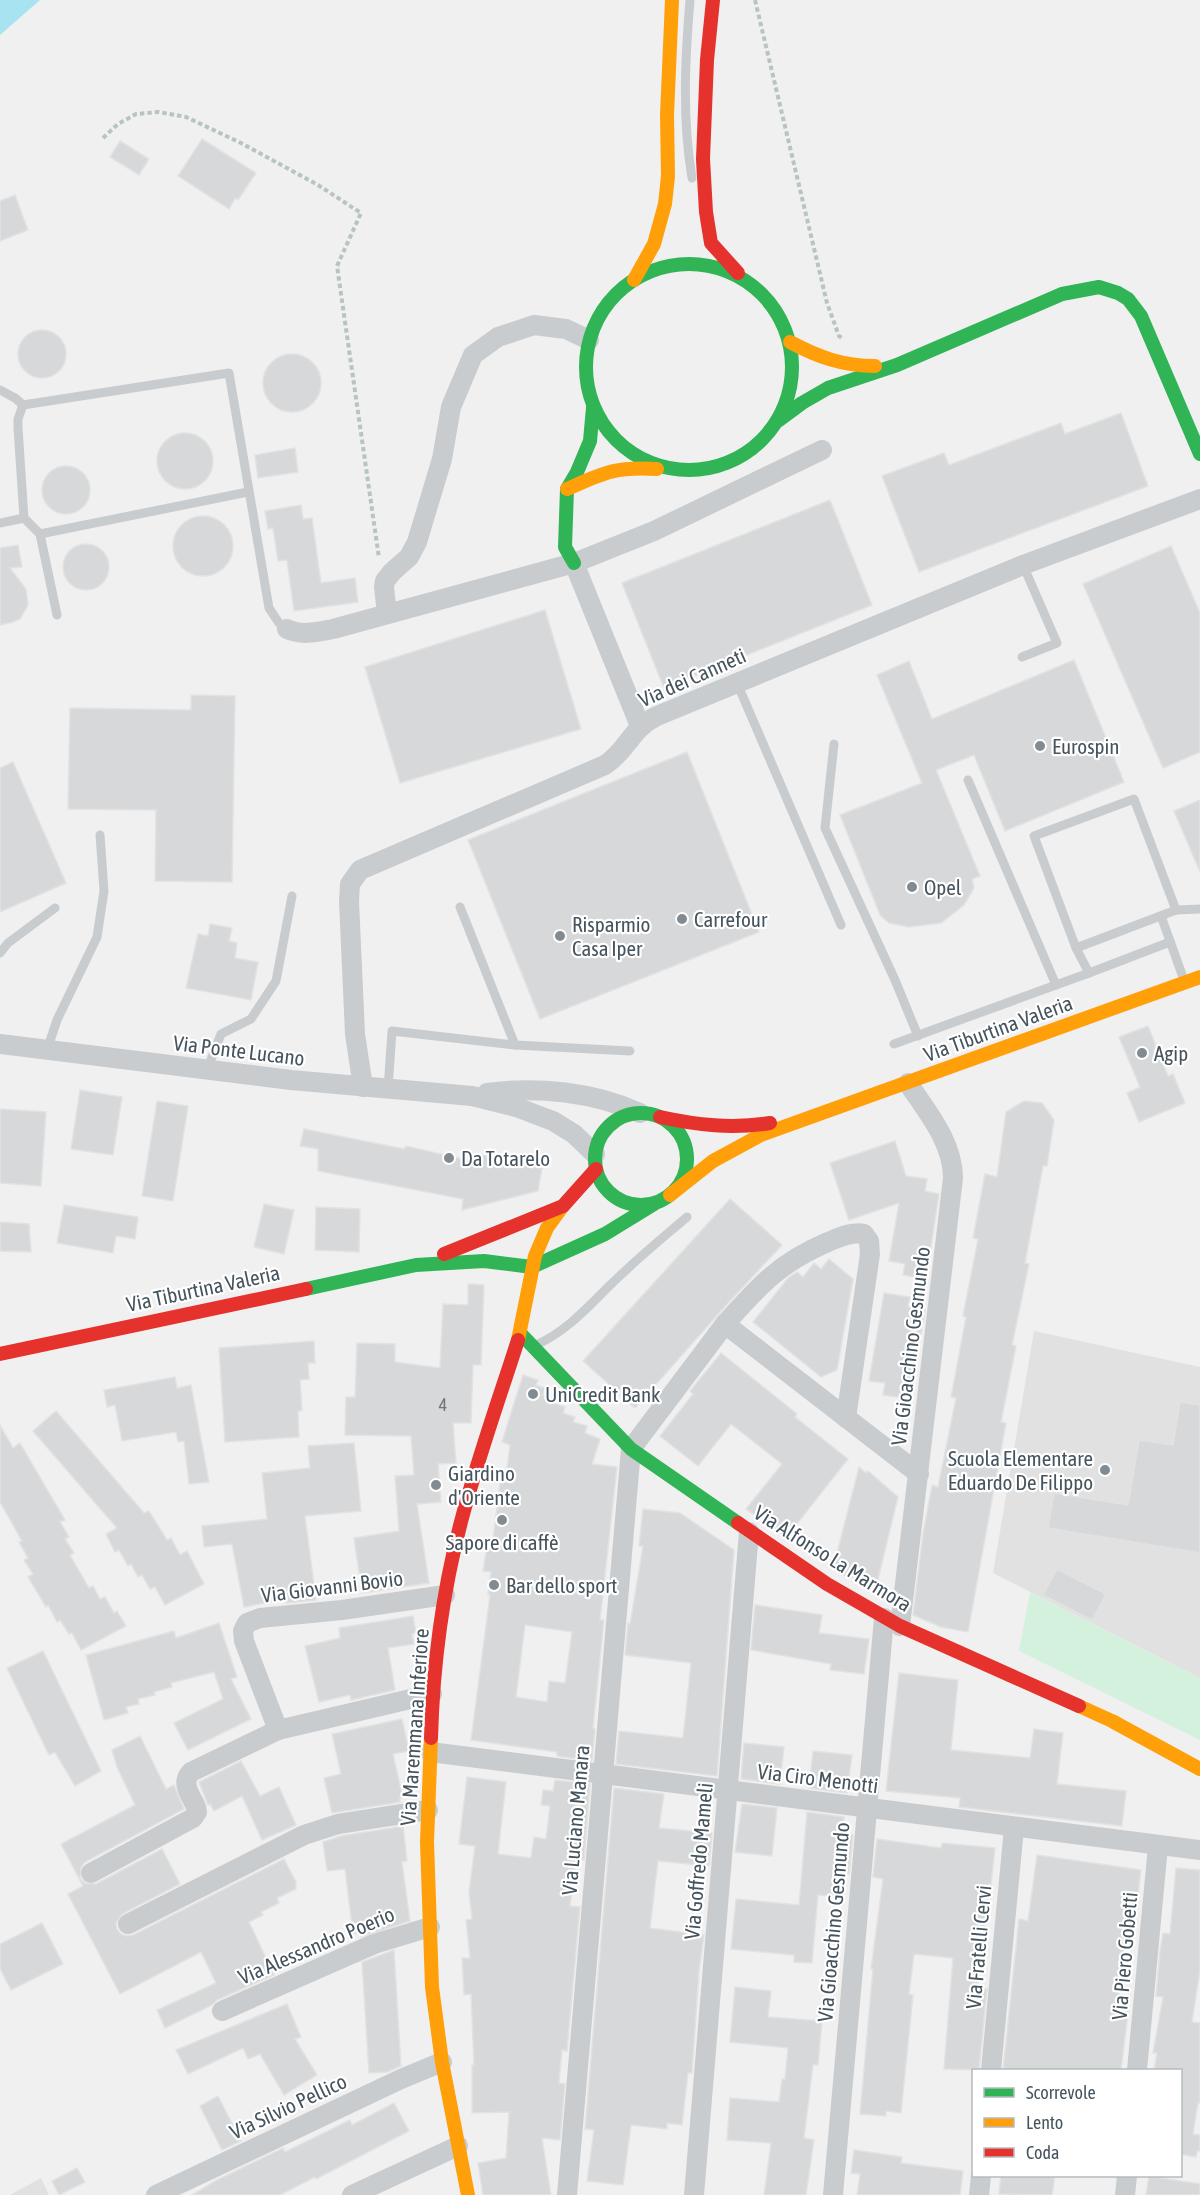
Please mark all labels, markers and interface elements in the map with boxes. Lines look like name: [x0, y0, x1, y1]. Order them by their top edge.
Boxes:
street label: Via dei Canneti: [635, 643, 749, 711]
place label: Eurospin: [1052, 734, 1120, 758]
marker: Eurospin: [1033, 739, 1047, 753]
place label: Opel: [924, 875, 962, 899]
marker: Opel: [905, 880, 919, 894]
place label: Carrefour: [694, 907, 768, 931]
place label: Risparmio Casa Iper: [572, 912, 650, 960]
marker: Carrefour: [675, 912, 689, 926]
marker: Risparmio Casa Iper: [553, 929, 567, 943]
street label: Via Tiburtina Valeria: [920, 990, 1076, 1066]
street label: Via Ponte Lucano: [172, 1030, 306, 1070]
place label: Agip: [1154, 1041, 1188, 1065]
marker: Agip: [1135, 1046, 1149, 1060]
place label: Da Totarelo: [461, 1146, 550, 1170]
marker: Da Totarelo: [442, 1151, 456, 1165]
street label: Via Gioacchino Gesmundo: [886, 1245, 934, 1447]
street label: Via Tiburtina Valeria: [124, 1260, 282, 1316]
place label: UniCredit Bank: [545, 1382, 660, 1406]
marker: UniCredit Bank: [526, 1387, 540, 1401]
house number: 4: [439, 1394, 447, 1415]
place label: Scuola Elementare Eduardo De Filippo: [948, 1446, 1093, 1494]
place label: Giardino d'Oriente: [448, 1461, 520, 1509]
marker: Scuola Elementare Eduardo De Filippo: [1098, 1463, 1112, 1477]
marker: Giardino d'Oriente: [429, 1478, 443, 1492]
street label: Via Alfonso La Marmora: [750, 1500, 916, 1616]
marker: Sapore di caffè: [495, 1513, 509, 1527]
place label: Sapore di caffè: [445, 1530, 559, 1554]
street label: Via Giovanni Bovio: [260, 1565, 404, 1607]
place label: Bar dello sport: [506, 1573, 617, 1597]
marker: Bar dello sport: [487, 1578, 501, 1592]
street label: Via Maremmana Inferiore: [395, 1628, 433, 1826]
street label: Via Luciano Manara: [556, 1744, 594, 1896]
street label: Via Ciro Menotti: [756, 1759, 880, 1797]
street label: Via Goffredo Mameli: [679, 1782, 717, 1940]
street label: Via Gioacchino Gesmundo: [812, 1821, 854, 2023]
street label: Via Fratelli Cervi: [961, 1884, 995, 2010]
street label: Via Piero Gobetti: [1106, 1891, 1142, 2021]
street label: Via Alessandro Poerio: [234, 1901, 398, 1989]
street label: Via Silvio Pellico: [226, 2068, 350, 2144]
legend: [972, 2069, 1182, 2177]
text: Scorrevole: [1026, 2082, 1096, 2103]
text: Lento: [1026, 2112, 1063, 2133]
text: Coda: [1026, 2142, 1059, 2163]

